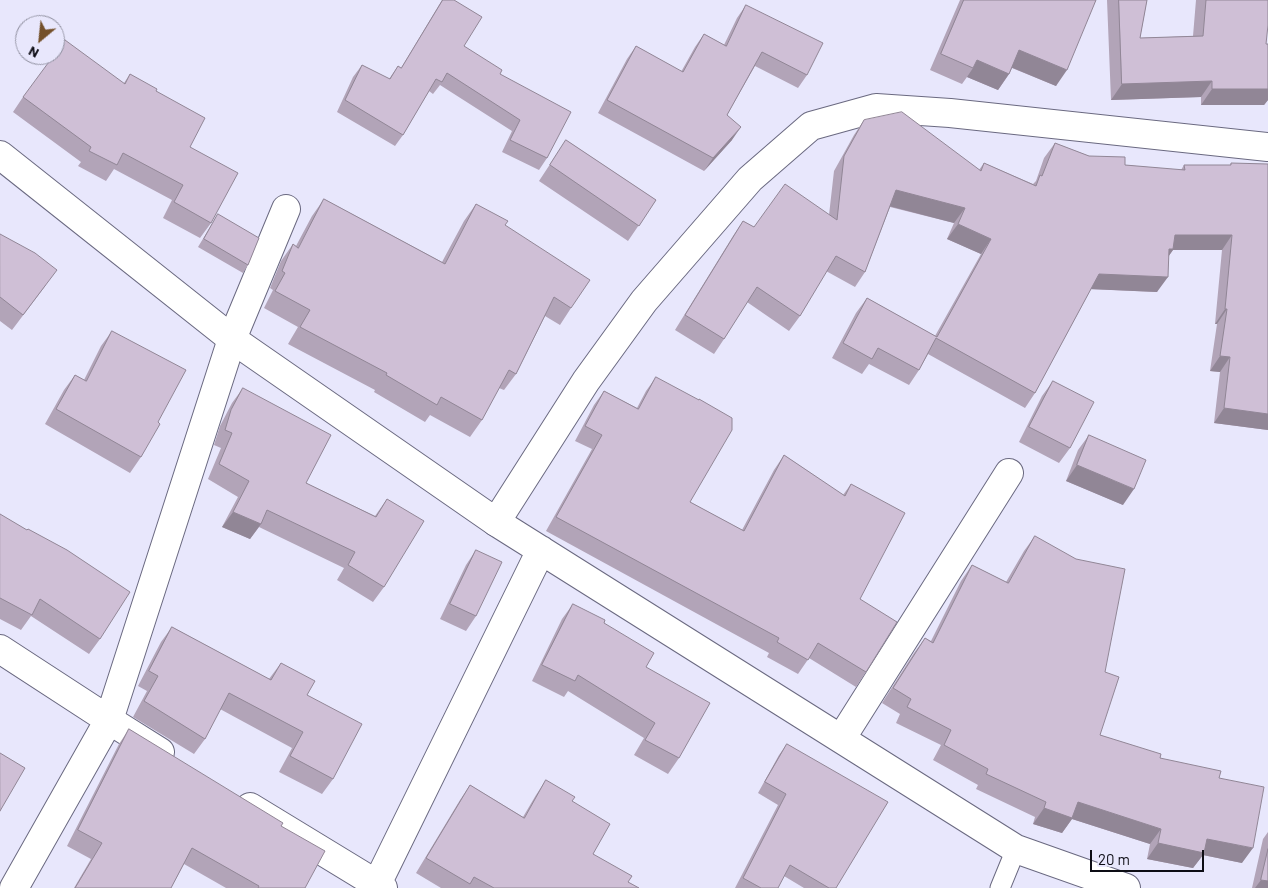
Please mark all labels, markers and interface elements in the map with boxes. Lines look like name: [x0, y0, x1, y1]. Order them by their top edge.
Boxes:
north arrow: [15, 15, 65, 65]
text: N: [25, 43, 41, 62]
scale bar: [1093, 840, 1207, 872]
text: 20 m: [1098, 850, 1130, 868]

